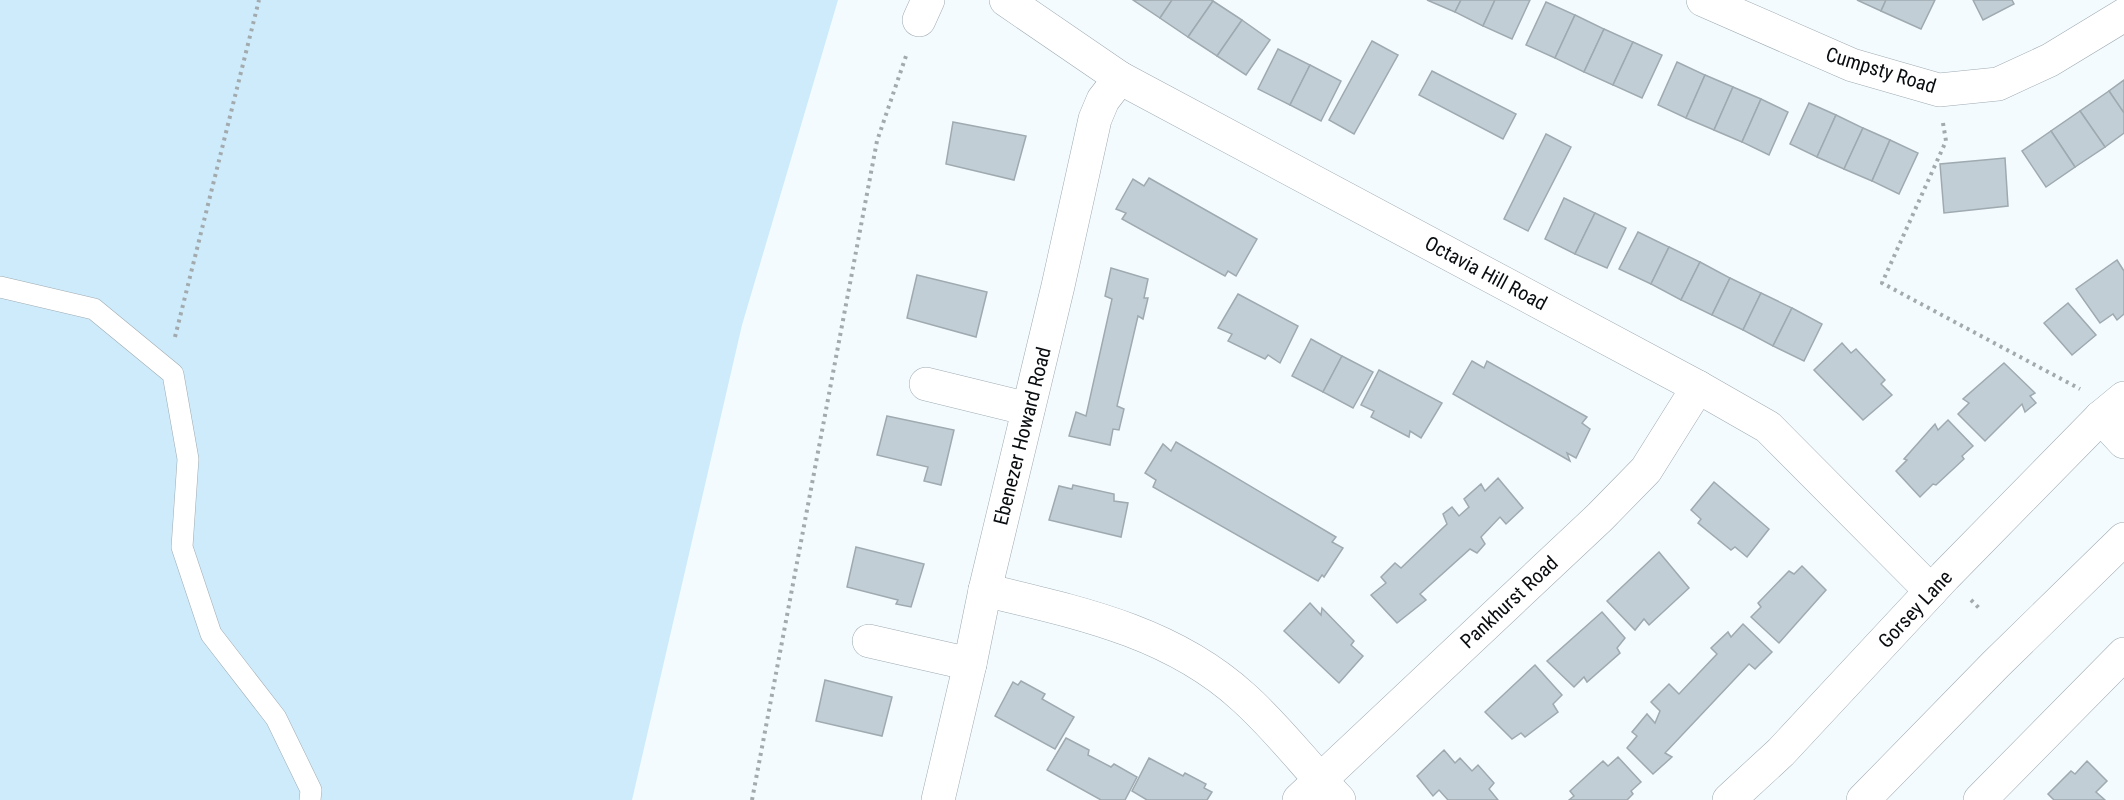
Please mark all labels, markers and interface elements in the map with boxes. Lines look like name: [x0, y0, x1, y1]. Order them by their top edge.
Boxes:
street label: Cumpsty Road: [1823, 42, 1939, 98]
street label: Octavia Hill Road: [1421, 231, 1551, 315]
street label: Ebenezer Howard Road: [988, 345, 1056, 527]
street label: Pankhurst Road: [1455, 551, 1563, 653]
street label: Gorsey Lane: [1873, 565, 1957, 653]

